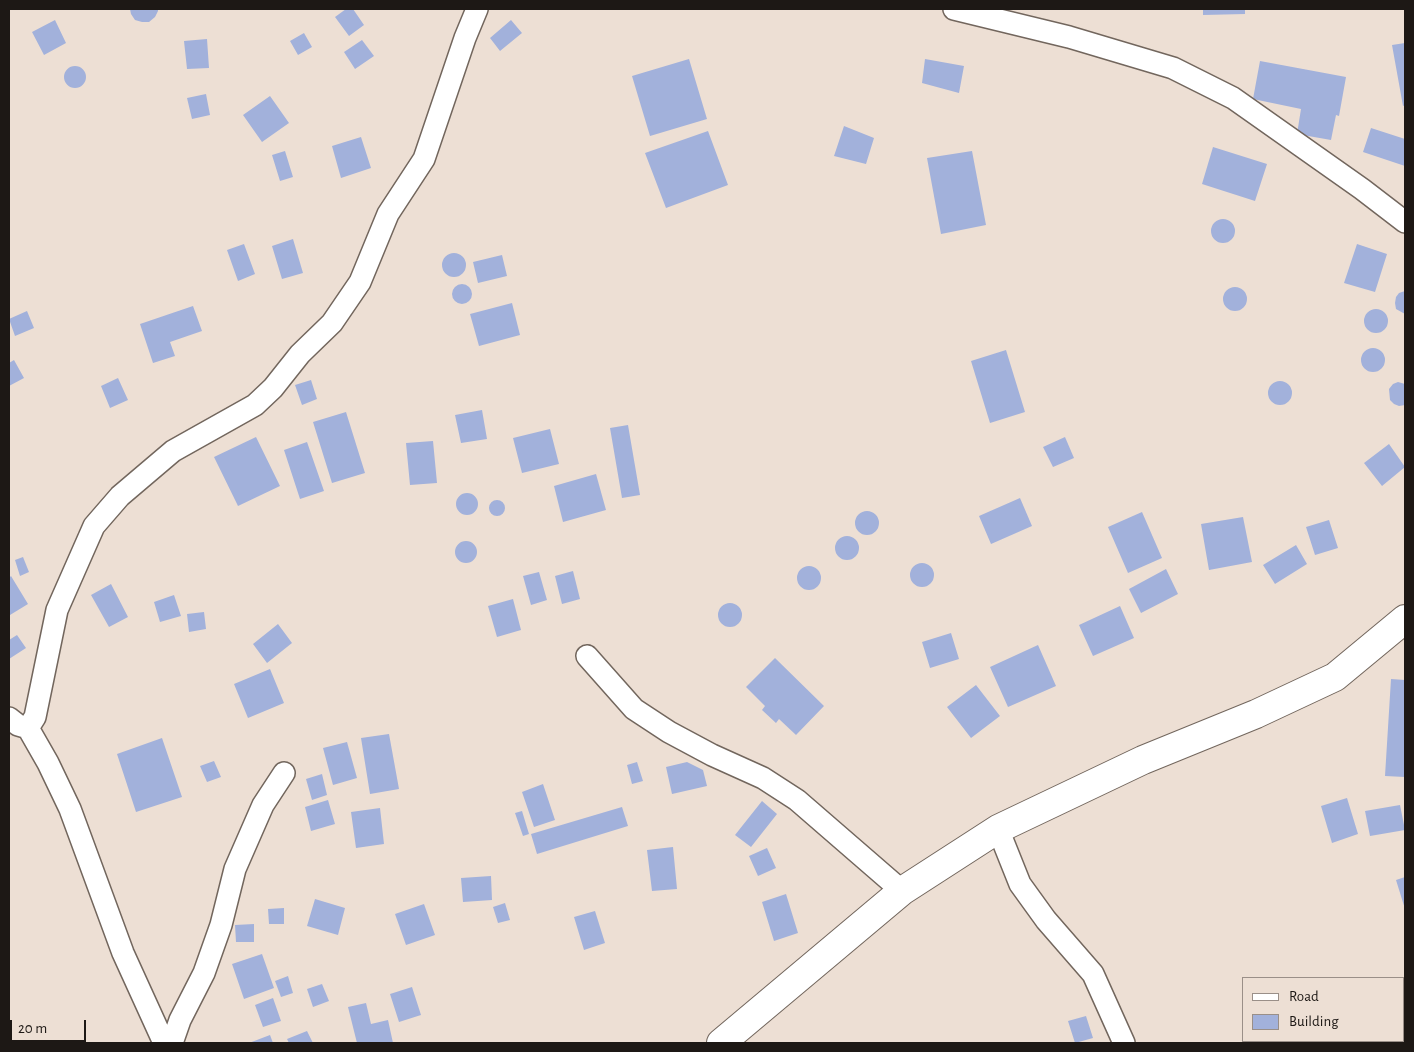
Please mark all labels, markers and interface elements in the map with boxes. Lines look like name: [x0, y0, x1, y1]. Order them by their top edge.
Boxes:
legend: [1242, 977, 1404, 1042]
text: Road: [1289, 989, 1319, 1004]
scale bar: [12, 1010, 89, 1042]
text: Building: [1289, 1014, 1339, 1029]
text: 20 m: [18, 1021, 47, 1036]

